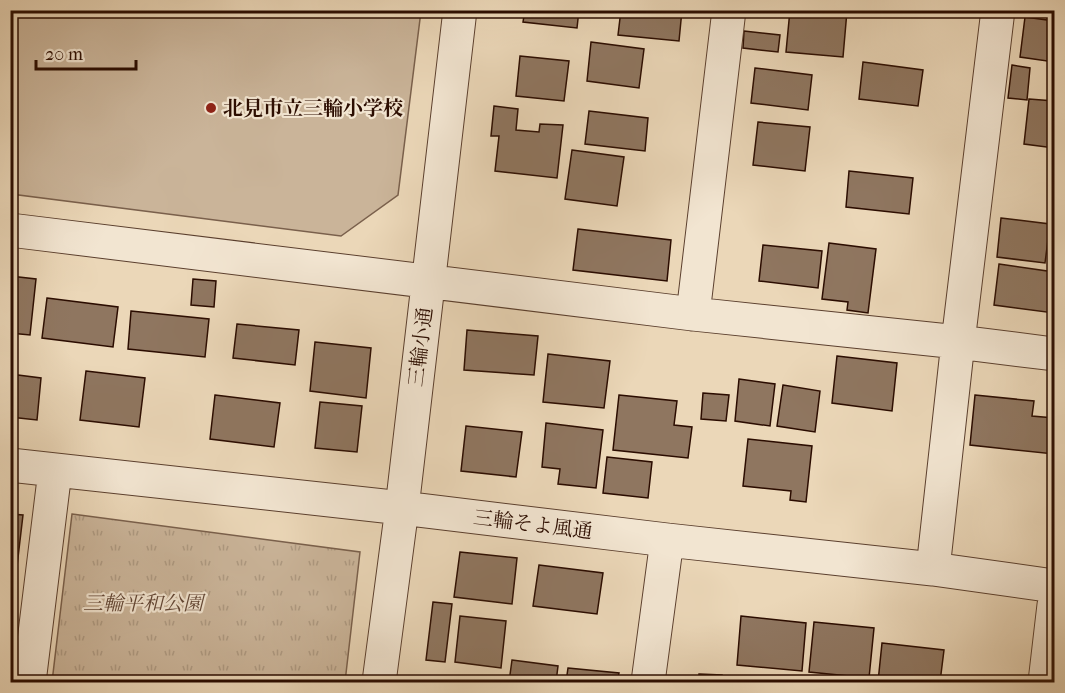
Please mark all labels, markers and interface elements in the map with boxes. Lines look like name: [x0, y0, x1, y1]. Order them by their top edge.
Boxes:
scale bar: [36, 33, 136, 71]
text: 20 m: [45, 44, 83, 65]
place label: 北見市立三輪小学校: [223, 97, 403, 120]
marker: 北見市立三輪小学校: [204, 101, 218, 115]
street label: 三輪小通: [404, 306, 437, 388]
street label: 三輪そよ風通: [472, 506, 594, 543]
park label: 三輪平和公園: [83, 592, 206, 615]

